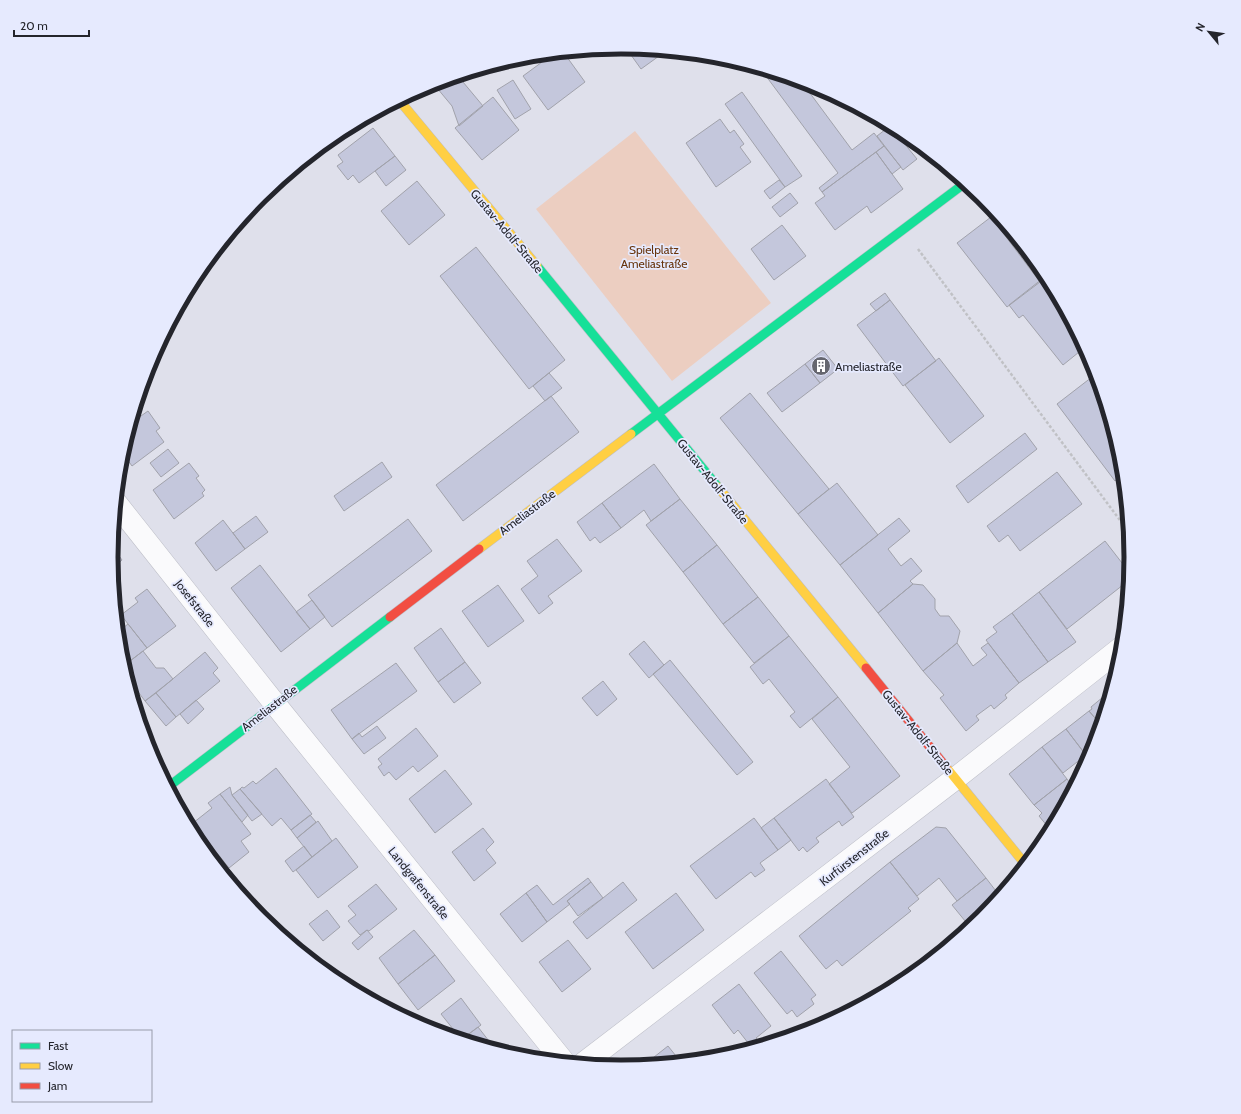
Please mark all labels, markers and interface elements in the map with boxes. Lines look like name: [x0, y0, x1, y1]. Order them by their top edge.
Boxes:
scale bar: [14, 12, 89, 38]
north arrow: [1189, 12, 1229, 52]
text: 20 m: [20, 18, 48, 33]
text: N: [1192, 20, 1208, 34]
street label: Gustav-Adolf-Straße: [467, 186, 547, 276]
park label: Spielplatz Ameliastraße: [621, 242, 687, 271]
building icon: Ameliastraße: [810, 355, 832, 377]
place label: Ameliastraße: [835, 359, 902, 374]
street label: Gustav-Adolf-Straße: [674, 435, 752, 527]
street label: Ameliastraße: [496, 486, 558, 538]
street label: Josefstraße: [171, 575, 218, 630]
street label: Ameliastraße: [238, 682, 300, 734]
street label: Gustav-Adolf-Straße: [879, 686, 957, 778]
street label: Kurfürstenstraße: [816, 825, 892, 889]
street label: Landgrafenstraße: [385, 844, 453, 922]
legend: [12, 1030, 152, 1102]
text: Fast: [48, 1038, 68, 1053]
text: Slow: [48, 1058, 73, 1073]
text: Jam: [47, 1078, 67, 1093]

